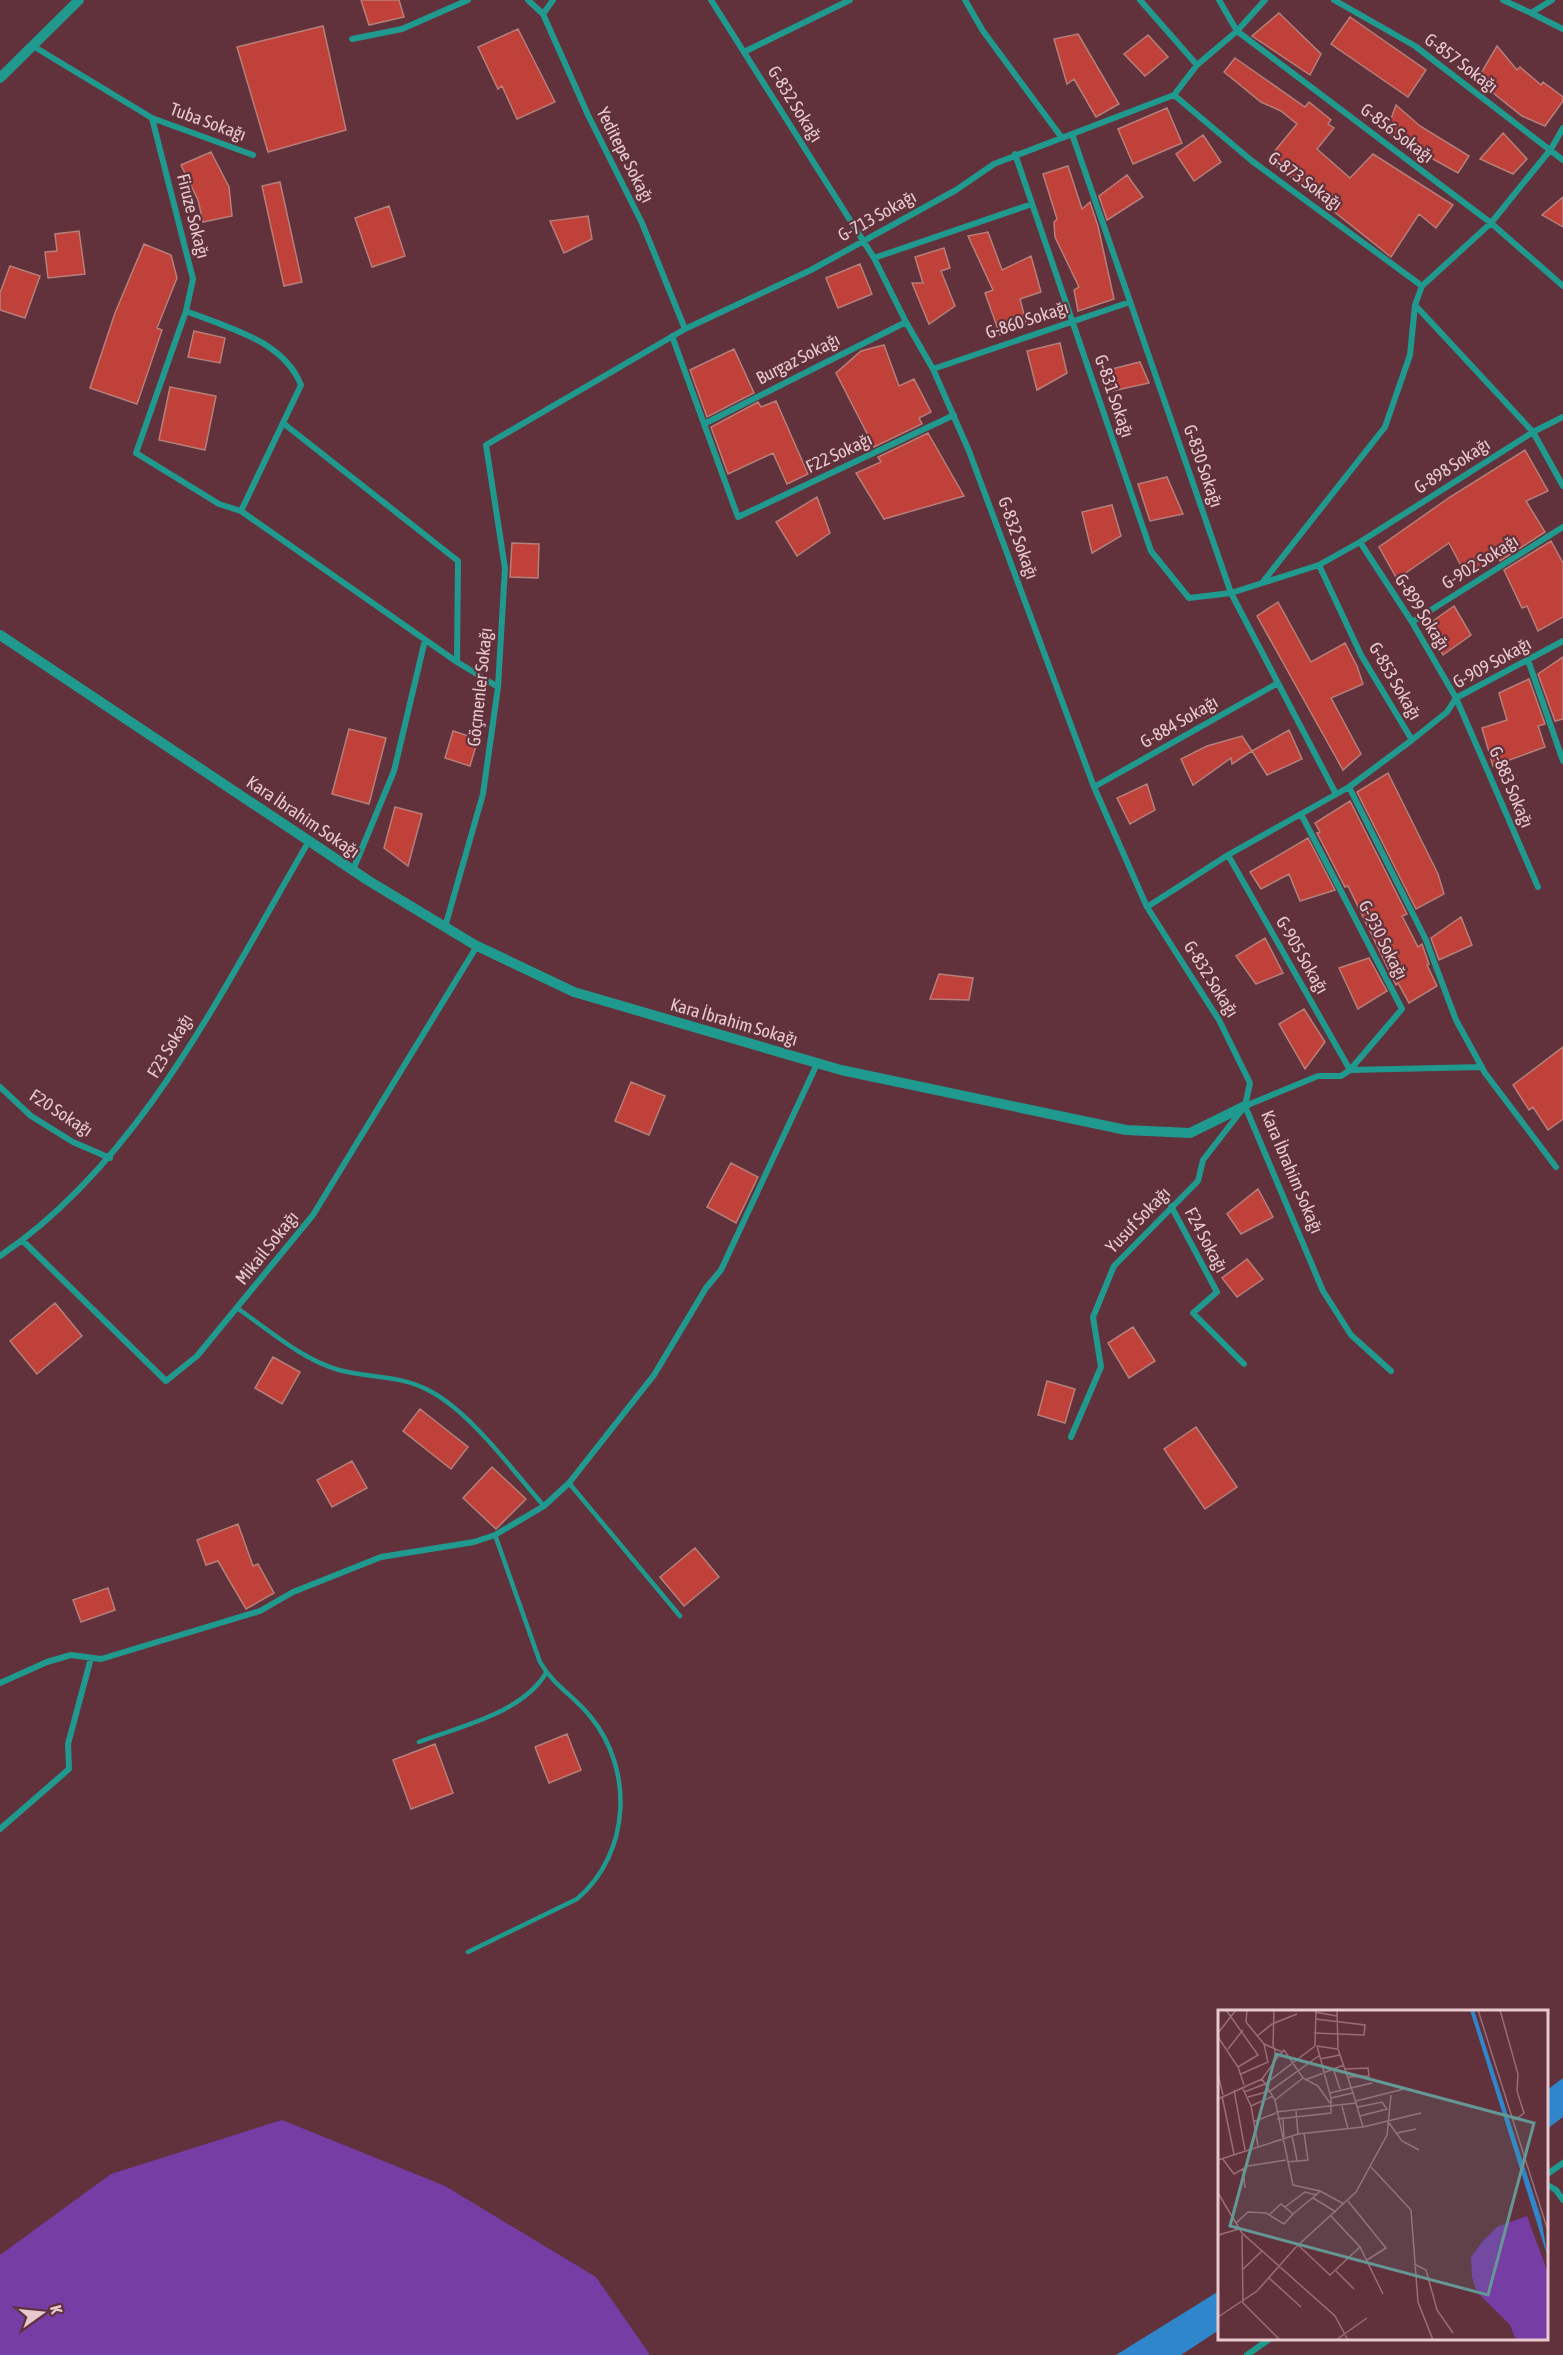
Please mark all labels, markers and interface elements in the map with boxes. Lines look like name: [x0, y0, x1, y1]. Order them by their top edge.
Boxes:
street label: G-857 Sokağı: [1421, 28, 1502, 97]
street label: G-832 Sokağı: [764, 62, 827, 146]
street label: Tuba Sokağı: [167, 98, 249, 145]
street label: G-856 Sokağı: [1357, 98, 1438, 167]
street label: Yeditepe Sokağı: [592, 104, 658, 206]
street label: G-873 Sokağı: [1264, 147, 1346, 214]
street label: Firuze Sokağı: [173, 171, 214, 260]
street label: G-713 Sokağı: [834, 186, 919, 246]
street label: G-860 Sokağı: [983, 296, 1071, 343]
street label: Burgaz Sokağı: [753, 329, 843, 389]
street label: G-831 Sokağı: [1091, 352, 1138, 440]
street label: G-830 Sokağı: [1180, 422, 1227, 510]
street label: F22 Sokağı: [802, 428, 875, 477]
street label: G-898 Sokağı: [1410, 433, 1494, 498]
street label: G-832 Sokağı: [994, 494, 1043, 582]
street label: G-902 Sokağı: [1438, 530, 1522, 593]
street label: G-899 Sokağı: [1391, 570, 1454, 654]
street label: Göçmenler Sokağı: [463, 627, 496, 747]
street label: G-909 Sokağı: [1449, 633, 1534, 693]
street label: G-853 Sokağı: [1365, 638, 1426, 723]
street label: G-884 Sokağı: [1136, 691, 1221, 752]
street label: G-883 Sokağı: [1485, 743, 1538, 831]
street label: Kara İbrahim Sokağı: [243, 771, 364, 862]
street label: G-930 Sokağı: [1355, 897, 1412, 983]
street label: G-905 Sokağı: [1272, 912, 1333, 997]
street label: G-832 Sokağı: [1180, 937, 1243, 1021]
street label: Kara İbrahim Sokağı: [668, 993, 800, 1050]
street label: F23 Sokağı: [142, 1010, 197, 1082]
street label: F20 Sokağı: [26, 1084, 97, 1141]
street label: Kara İbrahim Sokağı: [1257, 1107, 1328, 1236]
street label: Yusuf Sokağı: [1101, 1182, 1174, 1257]
street label: F24 Sokağı: [1181, 1204, 1232, 1276]
street label: Mikail Sokağı: [231, 1207, 302, 1289]
inset map: [1218, 2010, 1548, 2340]
north arrow: [12, 2283, 72, 2343]
text: K: [47, 2303, 66, 2315]

